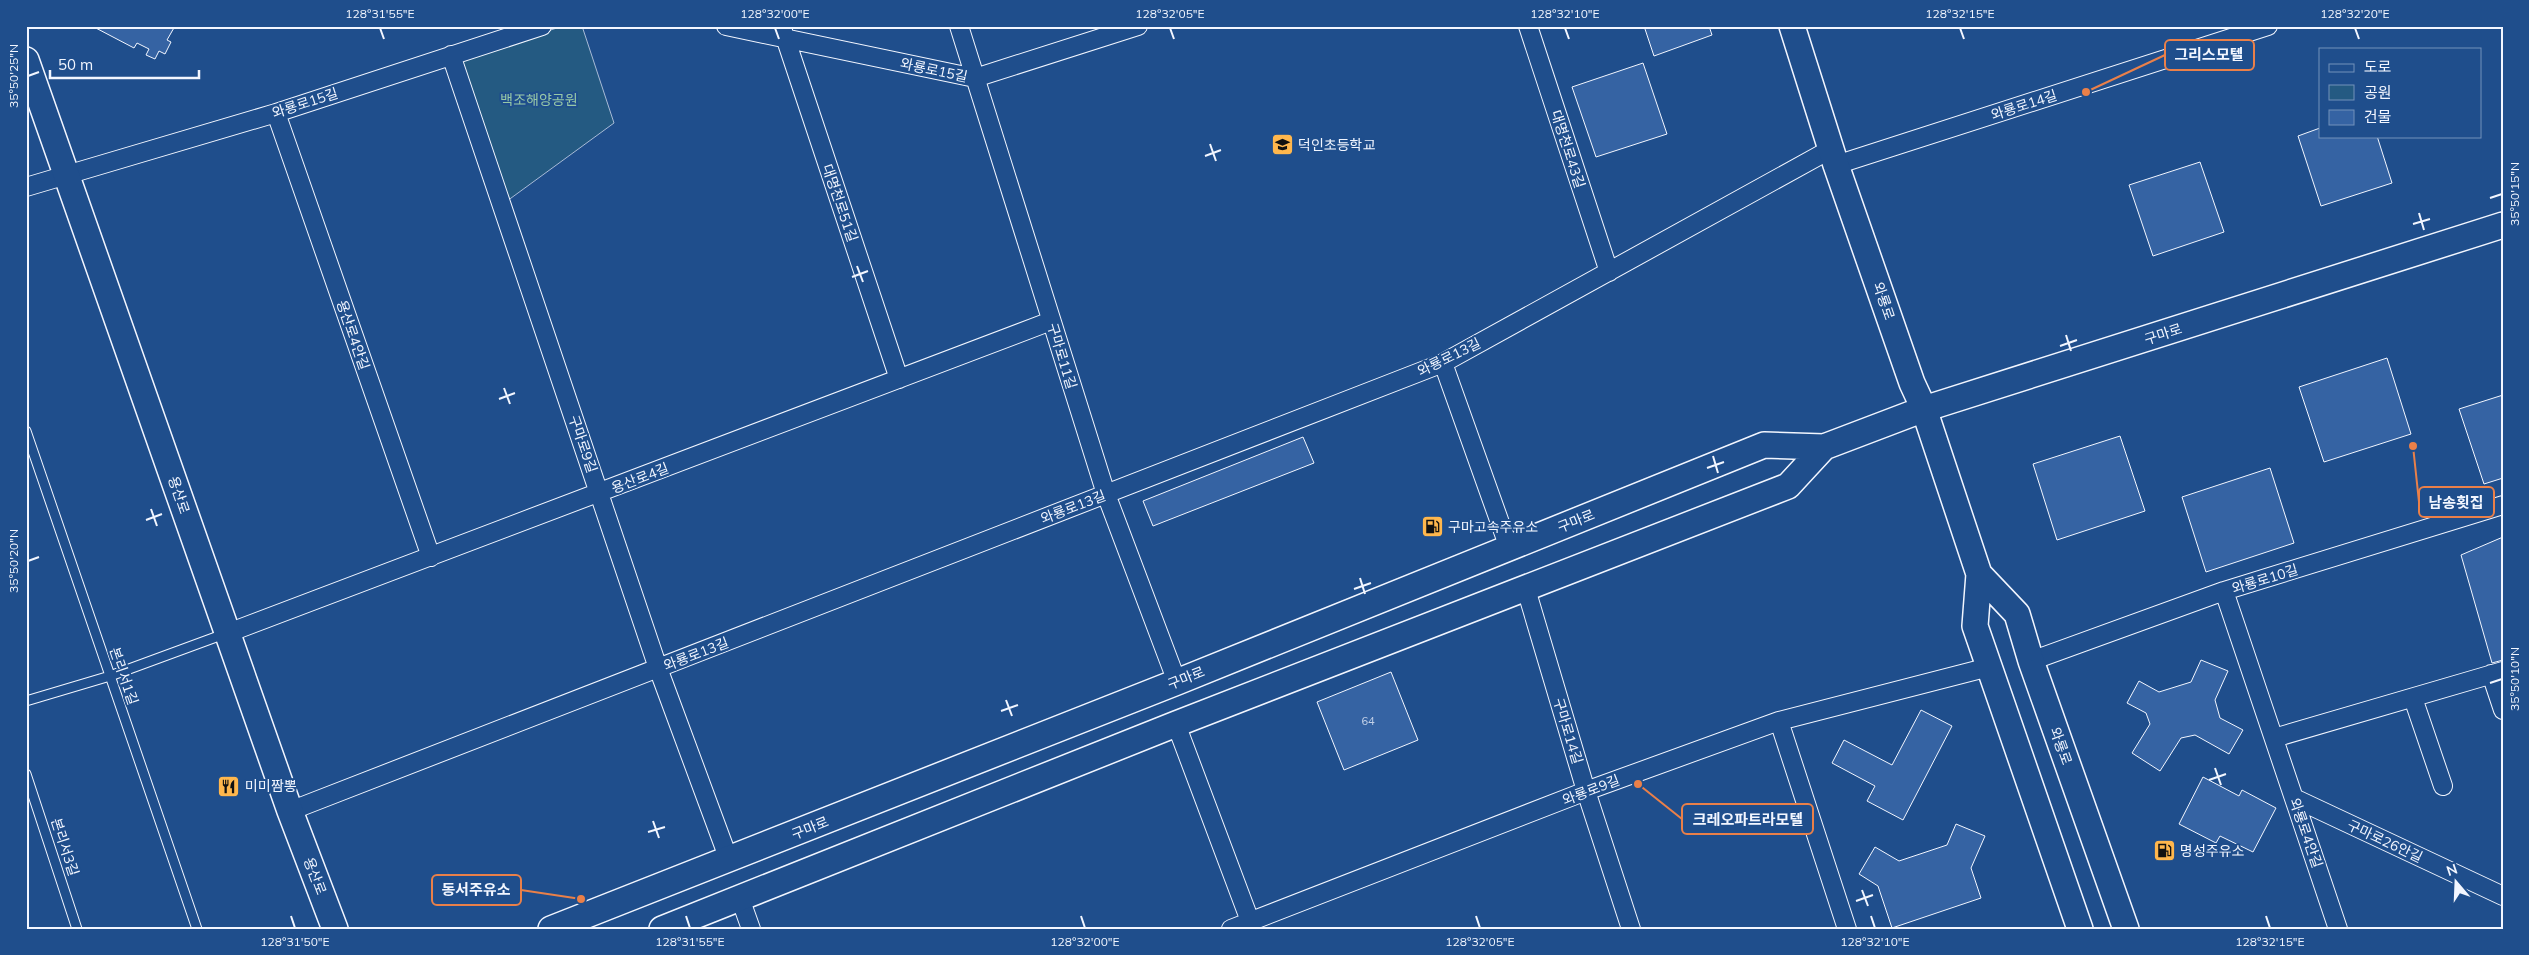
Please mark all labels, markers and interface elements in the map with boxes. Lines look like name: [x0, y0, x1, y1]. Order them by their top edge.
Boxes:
text: 128°31'55"E: [345, 6, 415, 21]
text: 128°32'00"E: [740, 6, 810, 21]
text: 128°32'05"E: [1135, 6, 1205, 21]
text: 128°32'10"E: [1530, 6, 1600, 21]
text: 128°32'15"E: [1925, 6, 1995, 21]
text: 128°32'20"E: [2320, 6, 2390, 21]
callout: 그리스모텔: [2165, 40, 2254, 70]
text: 35°50'25"N: [6, 44, 21, 108]
text: 그리스모텔: [2174, 45, 2244, 64]
scale bar: [50, 48, 199, 80]
legend: [2319, 48, 2482, 138]
street label: 와룡로15길: [899, 54, 969, 86]
text: 50 m: [58, 55, 93, 74]
text: 도로: [2364, 57, 2392, 76]
text: 공원: [2364, 83, 2392, 102]
street label: 와룡로15길: [270, 84, 340, 122]
street label: 와룡로14길: [1989, 86, 2059, 124]
park label: 백조해양공원: [500, 91, 578, 109]
text: 건물: [2364, 107, 2392, 126]
street label: 대명천로43길: [1547, 108, 1589, 190]
school or university icon: 덕인초등학교: [1270, 133, 1294, 157]
place label: 덕인초등학교: [1298, 136, 1375, 154]
street label: 대명천로51길: [818, 162, 862, 244]
text: 35°50'15"N: [2507, 162, 2522, 226]
street label: 와룡로: [1869, 280, 1899, 322]
street label: 용산로4안길: [333, 298, 373, 372]
street label: 구마로: [2142, 319, 2184, 349]
street label: 구마로11길: [1043, 321, 1081, 391]
street label: 와룡로13길: [1414, 334, 1484, 380]
street label: 구마로9길: [565, 413, 601, 475]
street label: 용산로4길: [609, 459, 671, 497]
street label: 용산로: [164, 474, 194, 516]
street label: 와룡로13길: [1038, 486, 1108, 528]
callout: 남송횟집: [2419, 487, 2494, 517]
text: 남송횟집: [2428, 493, 2484, 512]
street label: 구마로: [1555, 505, 1597, 537]
fuel station icon: 구마고속주유소: [1420, 515, 1444, 539]
place label: 구마고속주유소: [1448, 518, 1538, 536]
text: 35°50'20"N: [6, 529, 21, 593]
street label: 와룡로10길: [2230, 560, 2300, 598]
street label: 와룡로13길: [661, 633, 731, 675]
street label: 본리서1길: [106, 645, 142, 707]
text: 35°50'10"N: [2507, 647, 2522, 711]
street label: 구마로: [1165, 662, 1207, 694]
street label: 구마로14길: [1549, 696, 1587, 766]
house number: 64: [1361, 714, 1375, 728]
street label: 와룡로: [2046, 725, 2076, 767]
street label: 와룡로9길: [1560, 771, 1622, 809]
restaurant icon: 미미짬뽕: [217, 774, 241, 798]
place label: 미미짬뽕: [245, 777, 297, 795]
street label: 와룡로4안길: [2286, 796, 2326, 870]
callout: 크레오파트라모텔: [1682, 804, 1813, 834]
text: 크레오파트라모텔: [1693, 810, 1803, 829]
street label: 구마로: [789, 812, 831, 844]
street label: 본리서3길: [47, 816, 83, 878]
street label: 구마로26안길: [2344, 816, 2426, 866]
fuel station icon: 명성주유소: [2152, 839, 2176, 863]
place label: 명성주유소: [2180, 842, 2245, 860]
street label: 용산로: [300, 855, 330, 897]
north arrow: [2432, 858, 2482, 908]
text: N: [2444, 859, 2460, 880]
callout: 동서주유소: [432, 875, 521, 905]
text: 동서주유소: [441, 880, 511, 899]
text: 128°31'50"E: [260, 934, 330, 949]
text: 128°31'55"E: [655, 934, 725, 949]
text: 128°32'00"E: [1050, 934, 1120, 949]
text: 128°32'05"E: [1445, 934, 1515, 949]
text: 128°32'10"E: [1840, 934, 1910, 949]
text: 128°32'15"E: [2235, 934, 2305, 949]

